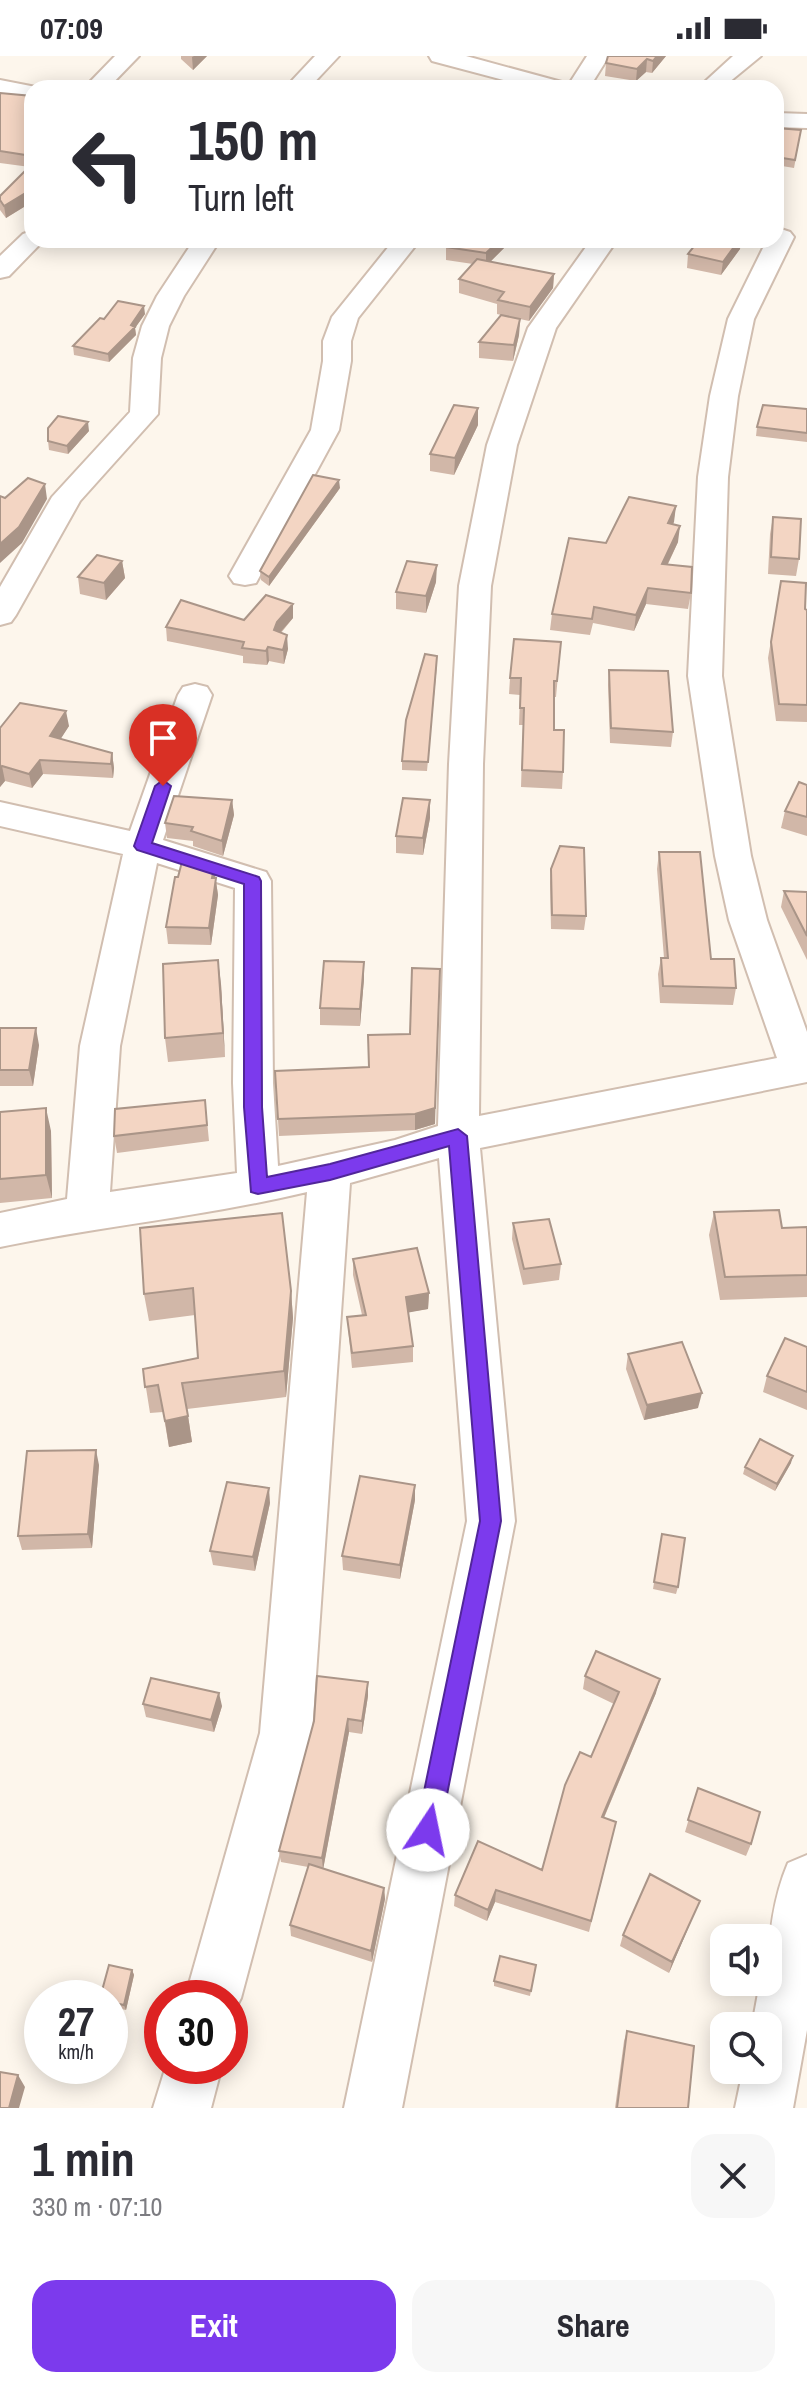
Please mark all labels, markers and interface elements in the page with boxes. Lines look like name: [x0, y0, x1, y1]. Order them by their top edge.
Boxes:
text: 07:09: [40, 8, 103, 48]
text: 150 m: [188, 102, 318, 177]
icon: left: [56, 112, 160, 216]
text: Turn left: [188, 174, 294, 222]
pin: [129, 704, 197, 786]
icon: arrive: [141, 716, 185, 760]
position arrow: [386, 1788, 470, 1872]
map controls: [710, 1924, 782, 2084]
button: sound: [710, 1924, 782, 1996]
speed limit sign: 30: [144, 1980, 248, 2084]
text: 27: [58, 1995, 94, 2048]
button: search: [710, 2012, 782, 2084]
text: km/h: [58, 2038, 94, 2065]
text: 1 min: [32, 2126, 135, 2191]
button: close: [691, 2134, 775, 2218]
text: 330 m · 07:10: [32, 2189, 162, 2224]
button: Exit: [32, 2280, 396, 2372]
button: Share: [412, 2280, 775, 2372]

